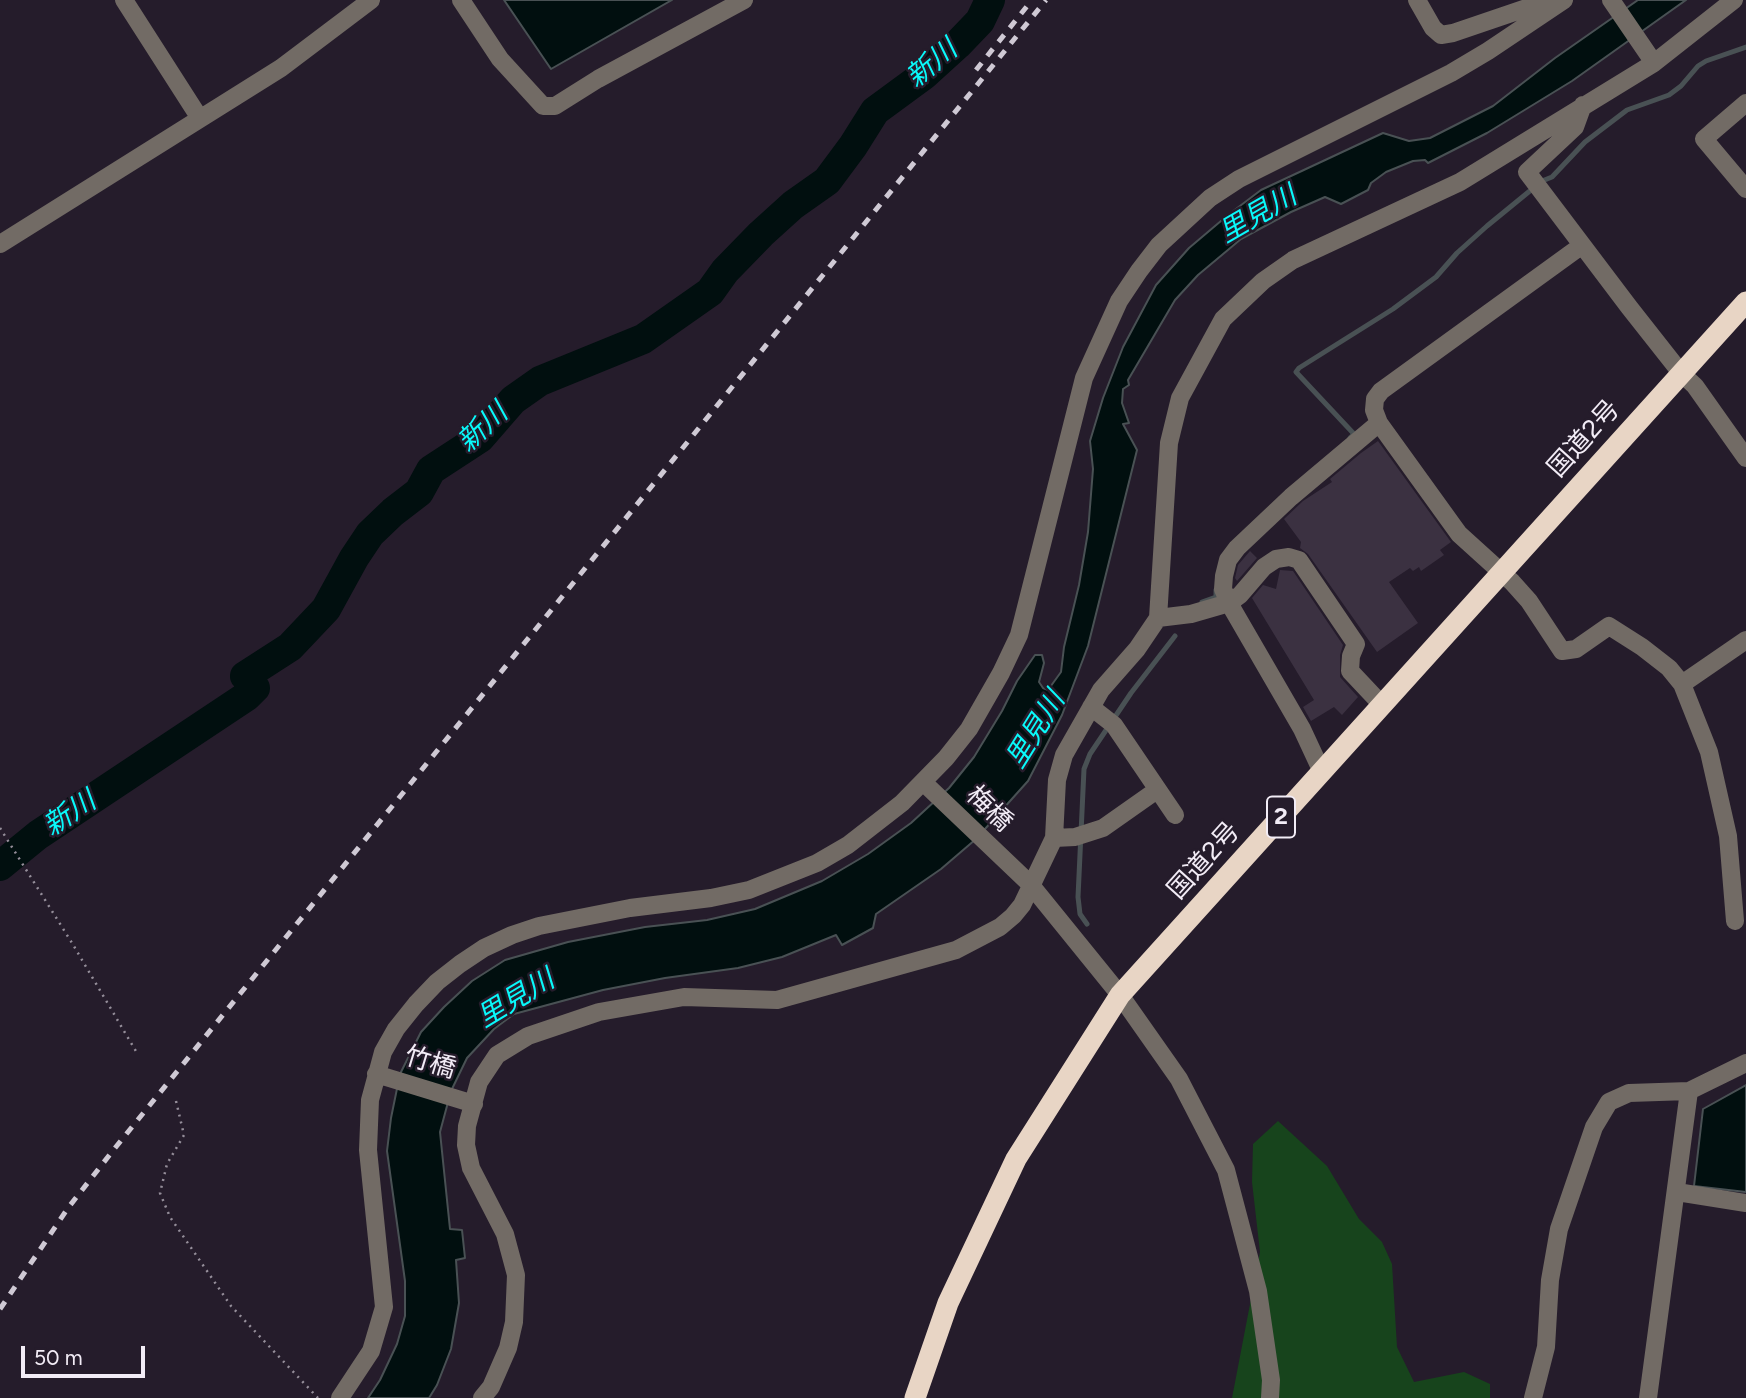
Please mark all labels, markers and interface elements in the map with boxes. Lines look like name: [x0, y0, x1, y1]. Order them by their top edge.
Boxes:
water label: 新川: [900, 33, 964, 95]
water label: 里見川: [1213, 179, 1303, 251]
street label: 国道2号: [1541, 394, 1627, 484]
water label: 新川: [451, 397, 515, 459]
water label: 里見川: [999, 685, 1073, 775]
street label: 梅橋: [959, 780, 1019, 838]
water label: 新川: [37, 784, 103, 844]
road number: 2: [1267, 796, 1295, 838]
street label: 国道2号: [1161, 816, 1247, 906]
water label: 里見川: [471, 963, 561, 1035]
street label: 竹橋: [401, 1040, 459, 1086]
scale bar: [24, 1332, 149, 1376]
text: 50 m: [34, 1345, 83, 1370]

